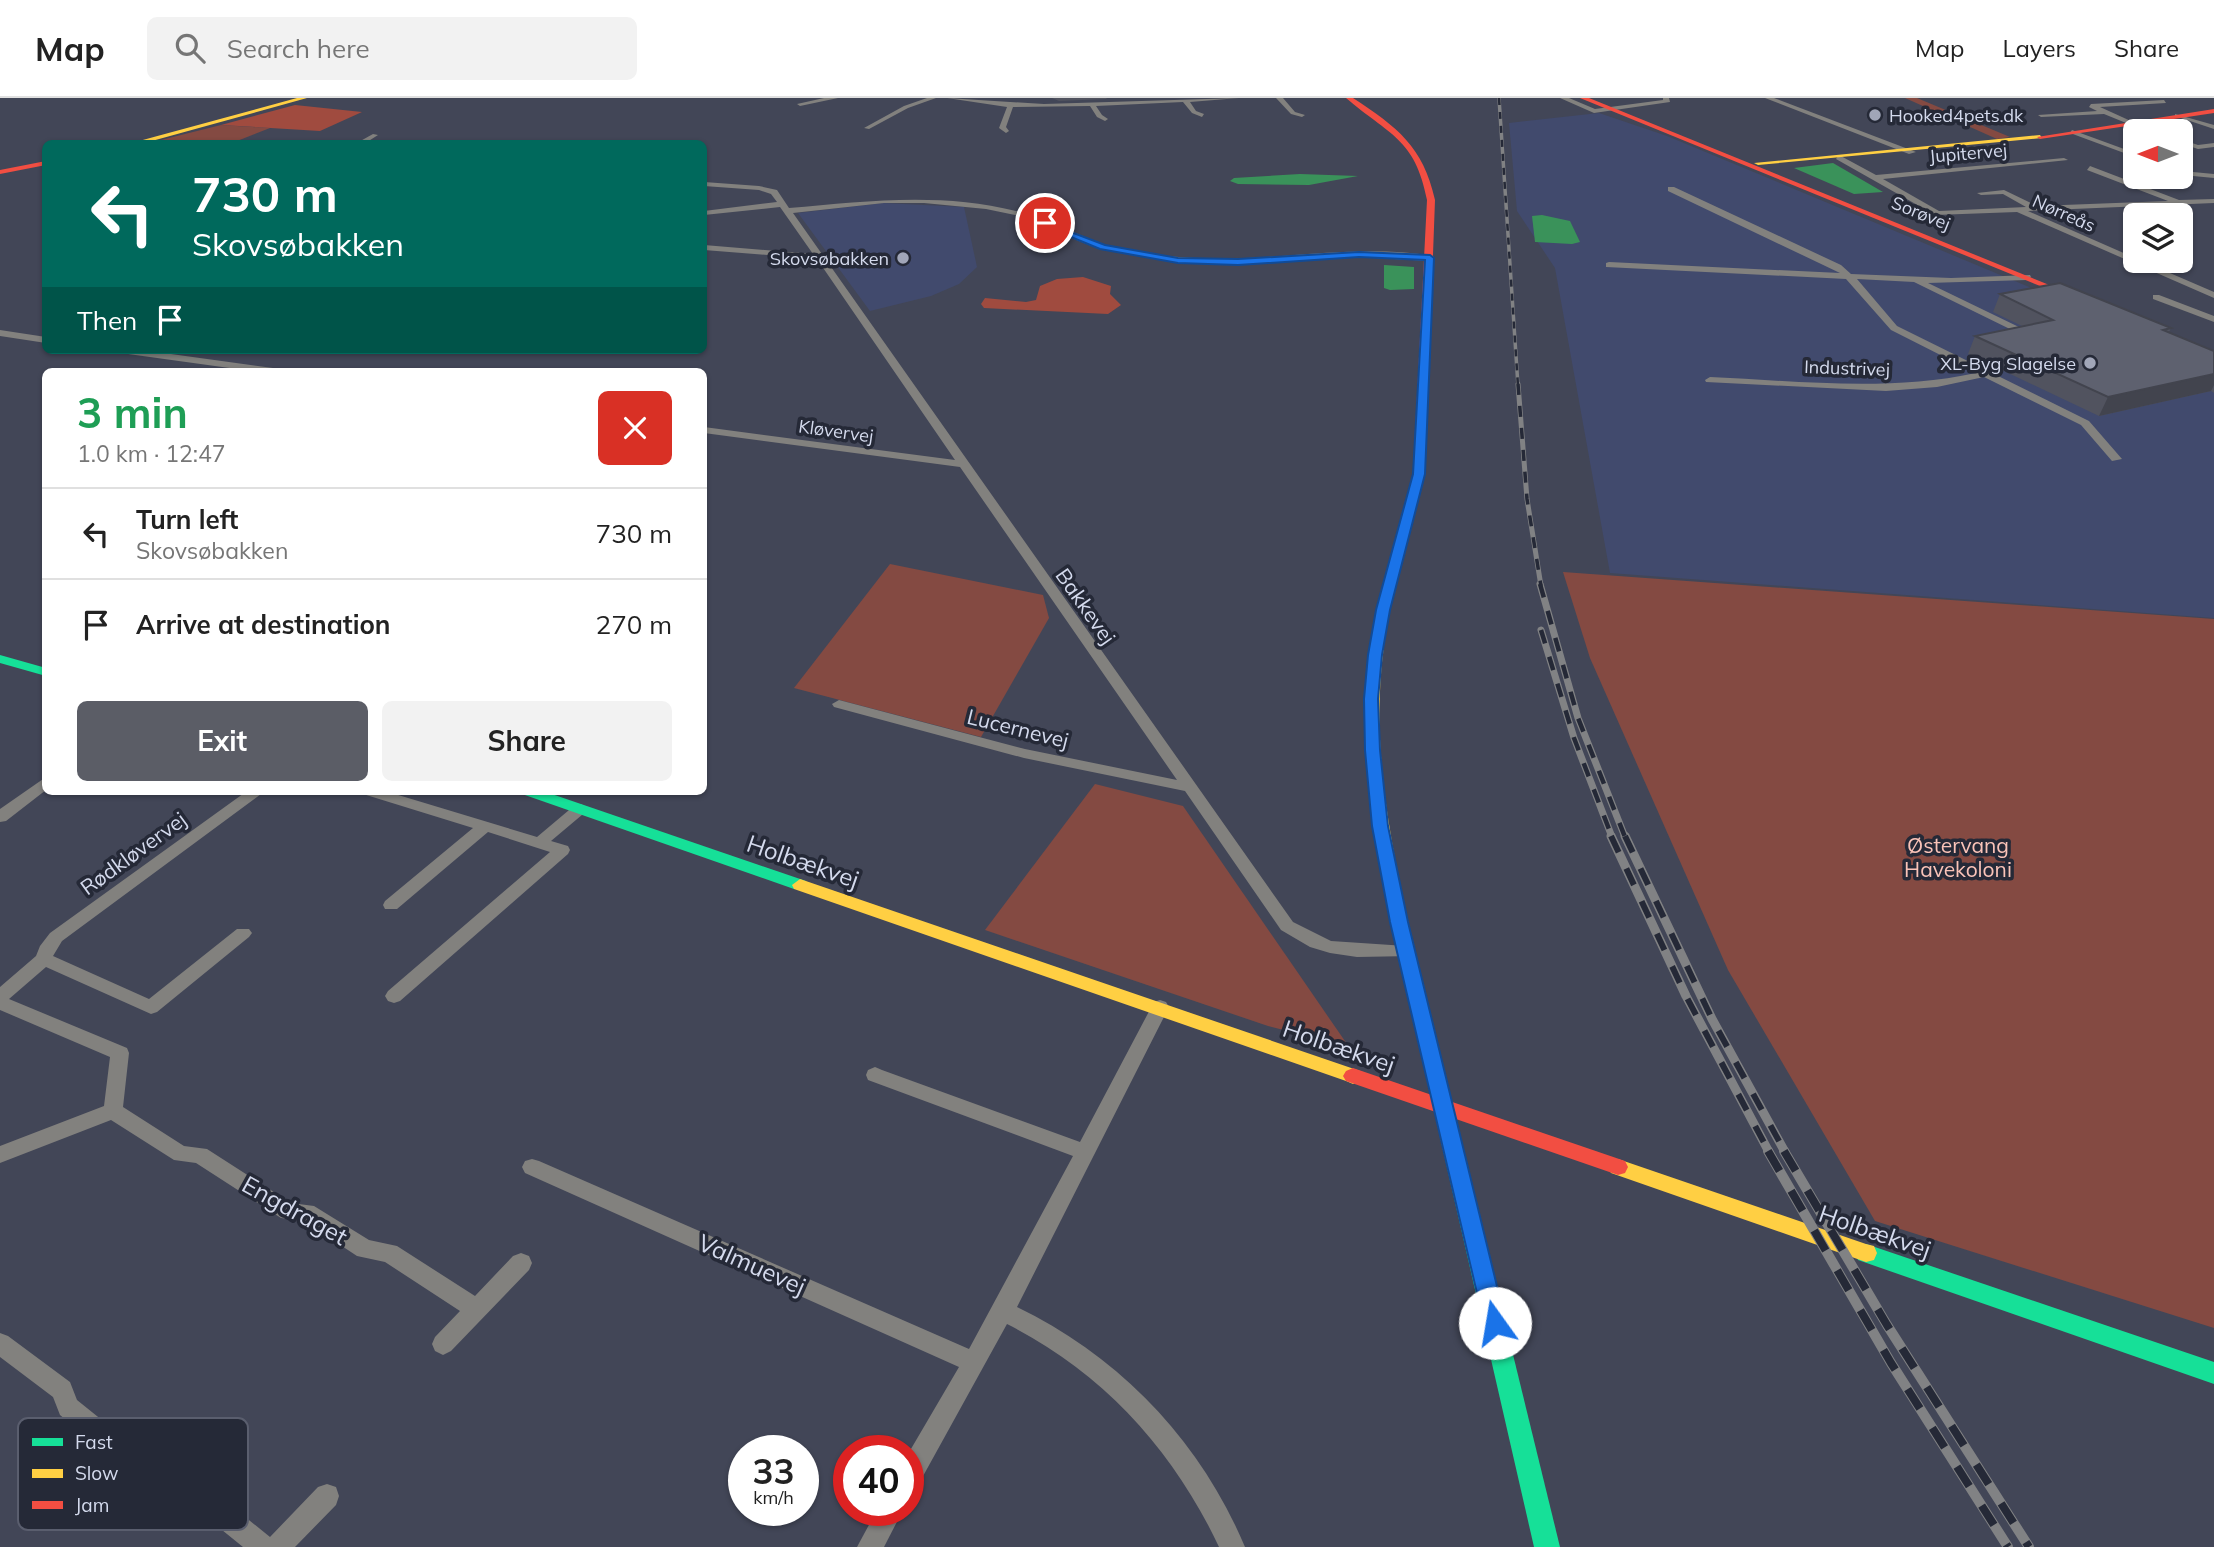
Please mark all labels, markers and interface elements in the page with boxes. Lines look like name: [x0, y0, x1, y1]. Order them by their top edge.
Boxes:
search box: [147, 17, 637, 80]
text: Map: [35, 28, 105, 69]
icon: search: [171, 29, 209, 67]
text: Search here: [227, 32, 370, 65]
text: Map: [1915, 33, 1964, 63]
text: Layers: [2002, 33, 2076, 63]
text: Share: [2114, 33, 2179, 63]
place label: Hooked4pets.dk: [1889, 104, 2024, 127]
marker: Hooked4pets.dk: [1867, 107, 1883, 123]
north arrow: [2123, 119, 2193, 189]
map controls: [2123, 119, 2193, 273]
street label: Jupitervej: [1928, 138, 2008, 168]
text: 730 m: [192, 163, 338, 224]
icon: left: [77, 168, 168, 259]
street label: Nørreås: [2029, 189, 2099, 237]
street label: Sorøvej: [1888, 191, 1954, 235]
pin: [1015, 193, 1075, 253]
button: layers: [2123, 203, 2193, 273]
icon: arrive: [1026, 204, 1064, 242]
text: Skovsøbakken: [192, 224, 404, 264]
place label: Skovsøbakken: [770, 247, 889, 270]
marker: Skovsøbakken: [895, 250, 911, 266]
icon: arrive: [151, 301, 189, 339]
text: Then: [77, 304, 137, 337]
place label: XL-Byg Slagelse: [1940, 352, 2076, 375]
street label: Industrivej: [1804, 355, 1890, 381]
marker: XL-Byg Slagelse: [2082, 355, 2098, 371]
text: 3 min: [77, 386, 188, 439]
button: close: [598, 391, 672, 465]
street label: Kløvervej: [797, 414, 875, 448]
text: 1.0 km · 12:47: [77, 439, 226, 468]
text: Turn left: [136, 503, 238, 536]
icon: left: [77, 515, 115, 553]
text: 730 m: [596, 517, 672, 550]
text: Skovsøbakken: [136, 536, 288, 565]
street label: Bakkevej: [1050, 563, 1122, 649]
icon: arrive: [77, 606, 115, 644]
text: Arrive at destination: [136, 608, 391, 641]
text: 270 m: [596, 608, 672, 641]
button: Exit: [77, 701, 368, 781]
button: Share: [382, 701, 672, 781]
street label: Lucernevej: [965, 703, 1071, 753]
street label: Rødkløvervej: [75, 806, 191, 900]
street label: Holbækvej: [743, 828, 863, 894]
park label: Østervang Havekoloni: [1904, 832, 2012, 882]
street label: Holbækvej: [1279, 1013, 1399, 1079]
street label: Engdraget: [237, 1169, 353, 1251]
street label: Holbækvej: [1815, 1198, 1935, 1264]
street label: Valmuevej: [694, 1227, 810, 1301]
position arrow: [1458, 1286, 1532, 1360]
legend: [18, 1418, 248, 1530]
text: Fast: [75, 1430, 113, 1454]
speed limit sign: 40: [833, 1435, 924, 1526]
text: 33: [752, 1449, 795, 1493]
text: Slow: [75, 1461, 119, 1485]
text: km/h: [753, 1486, 794, 1509]
text: Jam: [75, 1493, 109, 1517]

